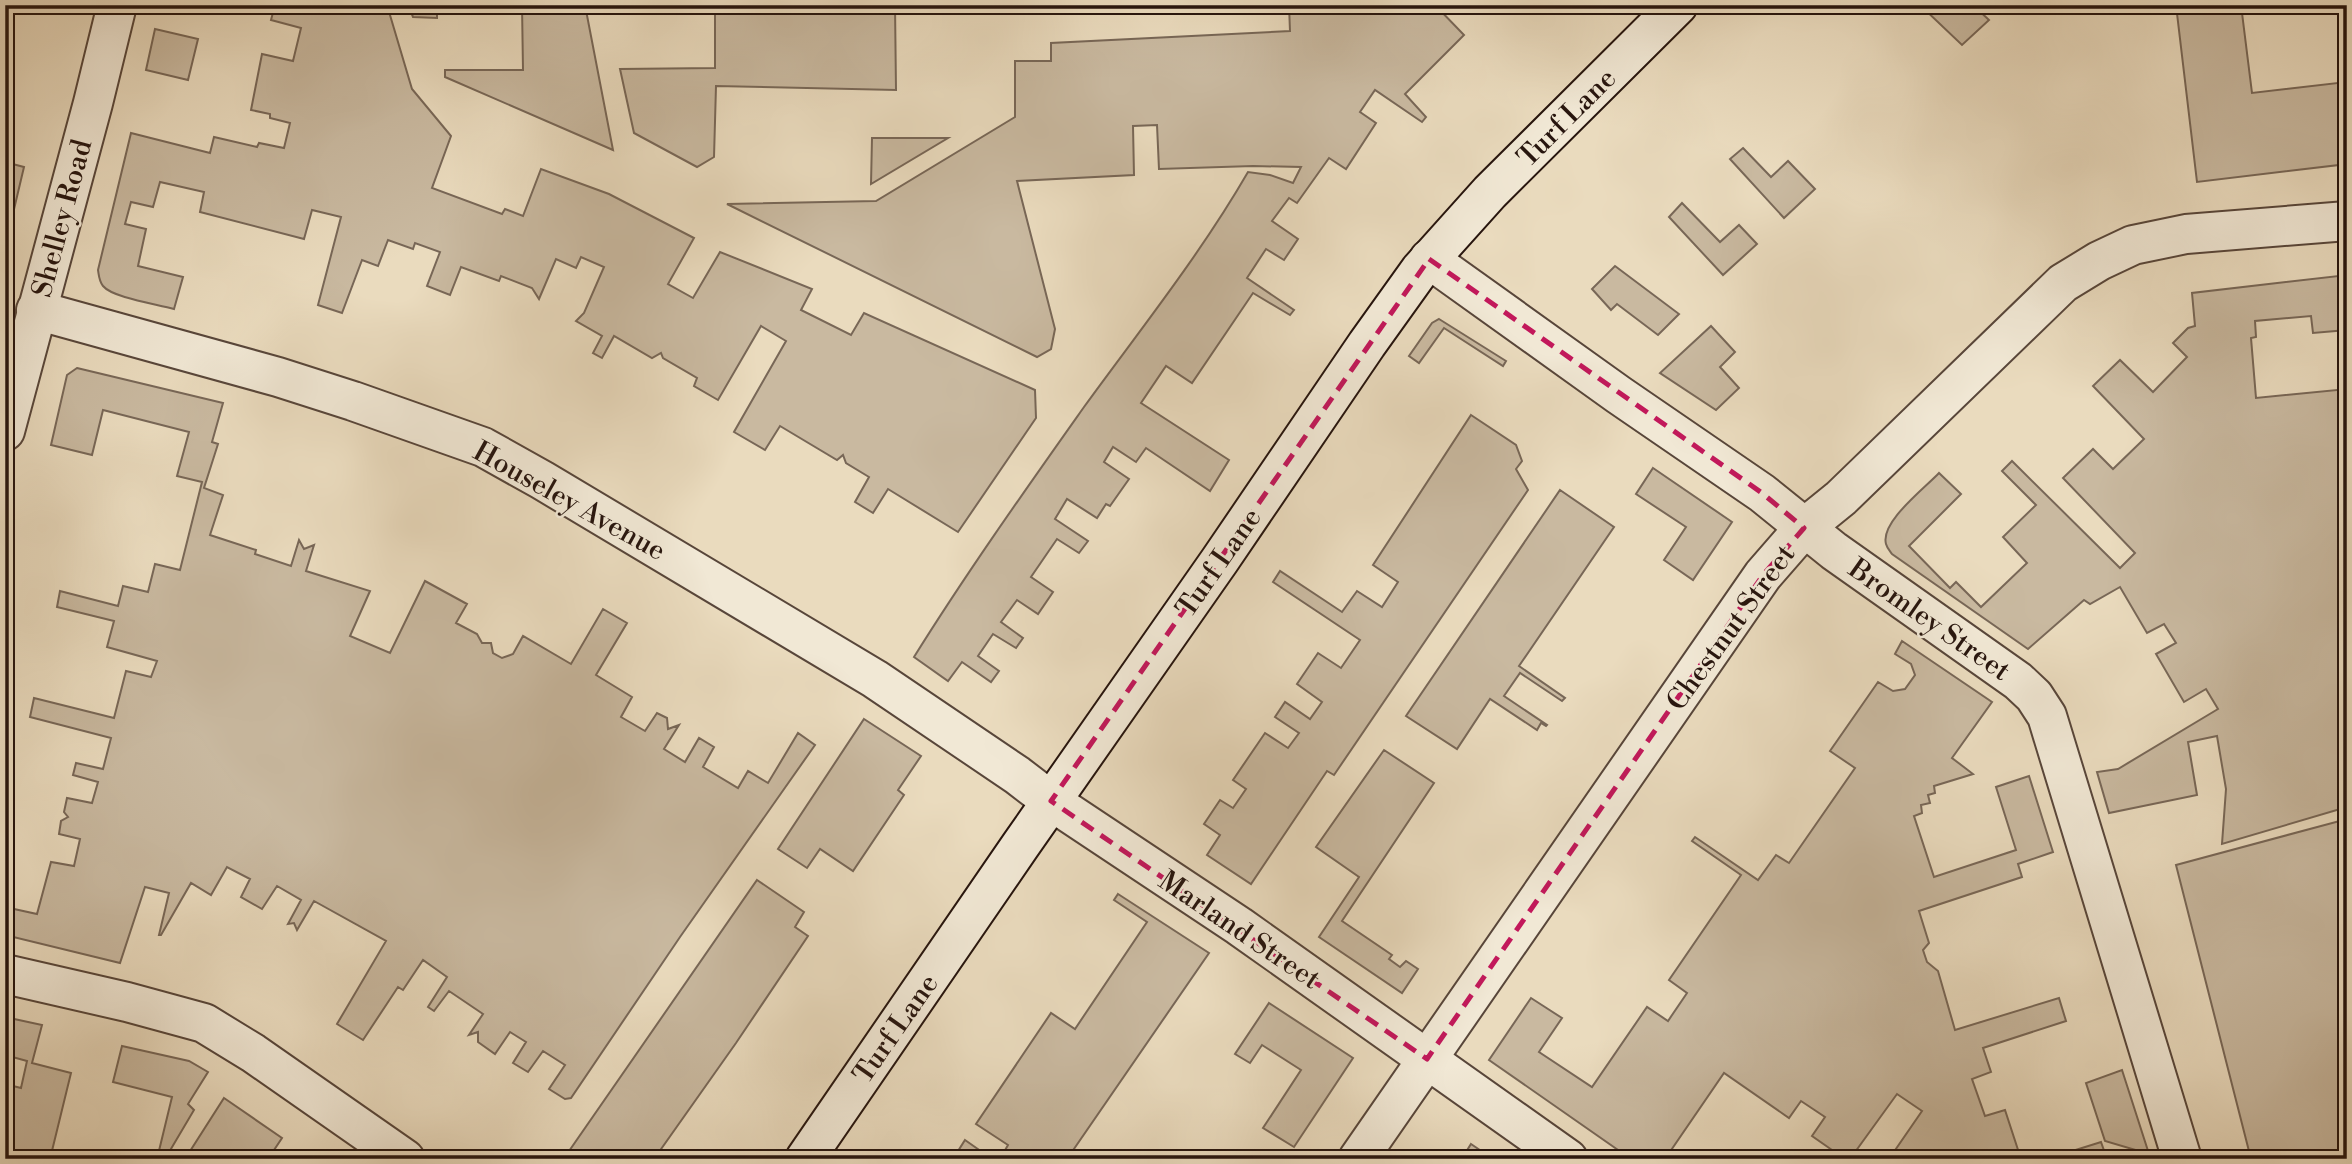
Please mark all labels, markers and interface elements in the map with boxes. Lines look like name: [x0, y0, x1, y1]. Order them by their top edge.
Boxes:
street label: Turf Lane: [1510, 61, 1624, 175]
street label: Shelley Road: [25, 136, 100, 301]
street label: Houseley Avenue: [467, 434, 672, 569]
street label: Turf Lane: [1169, 501, 1270, 624]
street label: Chestnut Street: [1659, 538, 1803, 718]
street label: Bromley Street: [1841, 551, 2017, 689]
street label: Marland Street: [1152, 863, 1327, 997]
street label: Turf Lane: [846, 967, 947, 1090]

